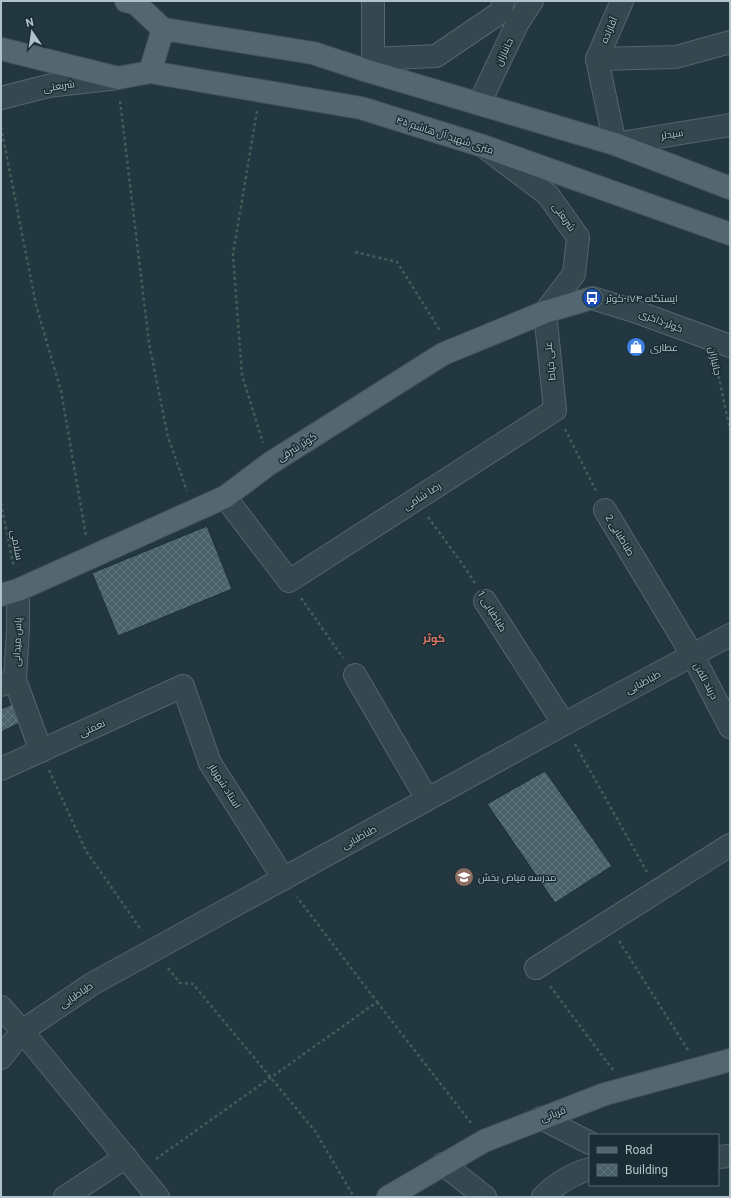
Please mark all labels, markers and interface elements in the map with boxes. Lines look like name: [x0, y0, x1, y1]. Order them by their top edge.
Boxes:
north arrow: [12, 12, 52, 52]
text: N: [25, 15, 35, 30]
street label: آقازاده: [598, 15, 620, 45]
street label: جانبازان: [493, 37, 516, 68]
street label: شریعتی: [42, 78, 76, 95]
street label: ۴۵ متری شهید آل هاشم: [394, 114, 495, 158]
street label: سیدلر: [659, 127, 684, 141]
street label: شریعتی: [550, 201, 578, 234]
bus stop icon: ایستگاه ۱۷۴-کوثر: [581, 287, 603, 309]
place label: ایستگاه ۱۷۴-کوثر: [605, 293, 678, 304]
street label: کوثر-ذاکری: [637, 308, 685, 335]
shop icon: عطاری: [625, 336, 647, 358]
street label: علی خیاط: [542, 341, 559, 381]
place label: عطاری: [650, 342, 678, 354]
street label: جانبازان: [706, 346, 723, 377]
street label: کوثر شرقی: [275, 431, 319, 464]
street label: رضا شامی: [401, 480, 443, 513]
street label: طباطبایی 2: [603, 512, 637, 558]
street label: سلامی: [8, 529, 25, 561]
street label: طباطبایی 1: [474, 588, 509, 634]
street label: پاس میدانی: [11, 617, 24, 667]
district label: کوثر: [422, 632, 445, 646]
street label: دربند تلفن: [691, 661, 720, 702]
street label: طباطبایی: [624, 668, 663, 697]
street label: نعمتی: [77, 717, 107, 740]
street label: استاد شهریار: [206, 761, 243, 811]
street label: طباطبایی: [340, 823, 379, 852]
school or university icon: مدرسه فیاض بخش: [453, 866, 475, 888]
place label: مدرسه فیاض بخش: [478, 872, 556, 884]
street label: طباطبایی: [57, 980, 95, 1011]
street label: قربانی: [539, 1104, 568, 1125]
legend: [589, 1134, 719, 1186]
text: Road: [625, 1143, 653, 1157]
text: Building: [625, 1163, 668, 1177]

